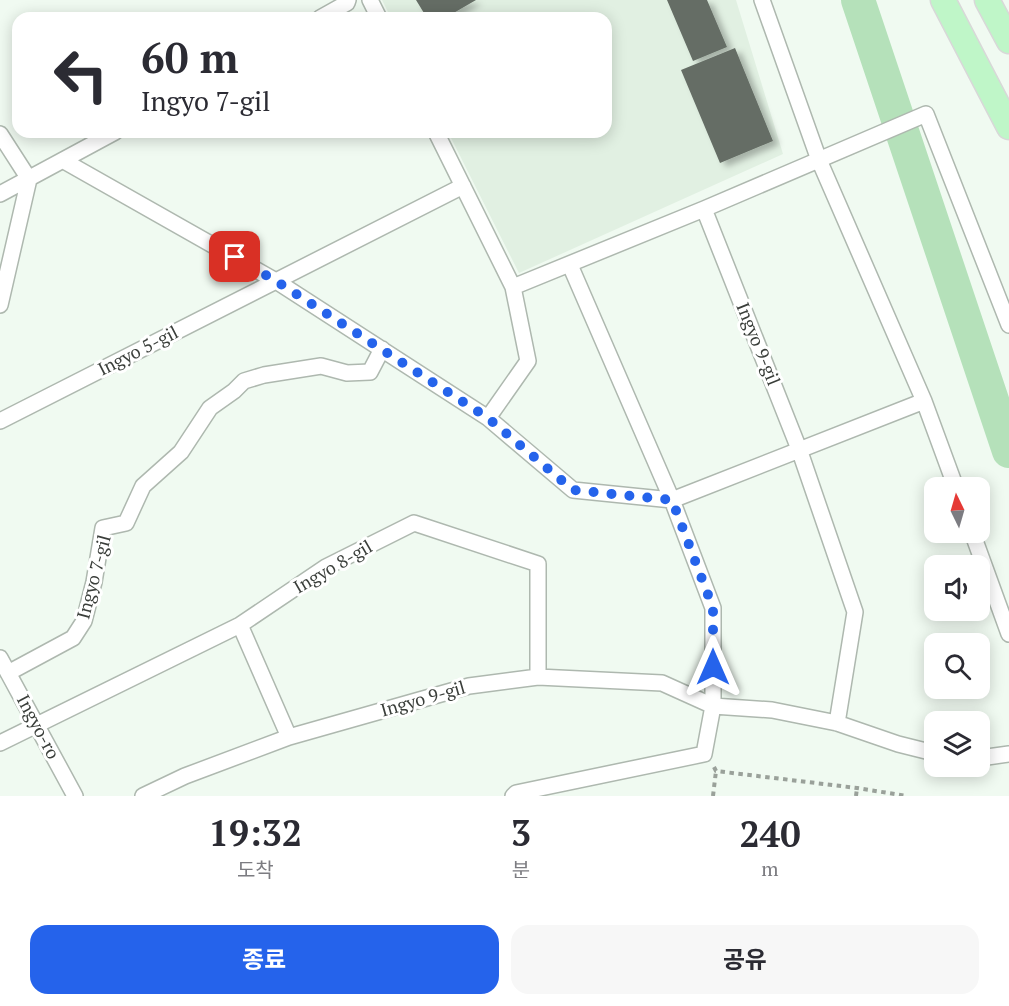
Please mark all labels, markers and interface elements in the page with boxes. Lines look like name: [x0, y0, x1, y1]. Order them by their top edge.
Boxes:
text: 60 m: [141, 29, 239, 85]
icon: left: [42, 36, 120, 114]
text: Ingyo 7-gil: [141, 83, 270, 119]
pin: [209, 231, 260, 282]
icon: arrive: [218, 240, 251, 273]
street label: Ingyo 9-gil: [731, 299, 786, 389]
street label: Ingyo 5-gil: [93, 320, 182, 381]
north arrow: [924, 477, 990, 543]
map controls: [924, 477, 990, 777]
street label: Ingyo 7-gil: [70, 532, 116, 621]
street label: Ingyo 8-gil: [289, 534, 376, 598]
button: sound: [924, 555, 990, 621]
button: search: [924, 633, 990, 699]
position arrow: [681, 635, 745, 699]
street label: Ingyo 9-gil: [378, 674, 468, 722]
street label: Ingyo-ro: [12, 690, 66, 763]
button: layers: [924, 711, 990, 777]
text: 19:32: [208, 809, 302, 856]
text: 3: [511, 809, 531, 856]
text: 240: [739, 810, 801, 857]
text: m: [761, 855, 779, 882]
text: 도착: [237, 856, 274, 883]
text: 분: [512, 856, 530, 883]
button: 종료: [30, 925, 499, 994]
button: 공유: [511, 925, 979, 994]

